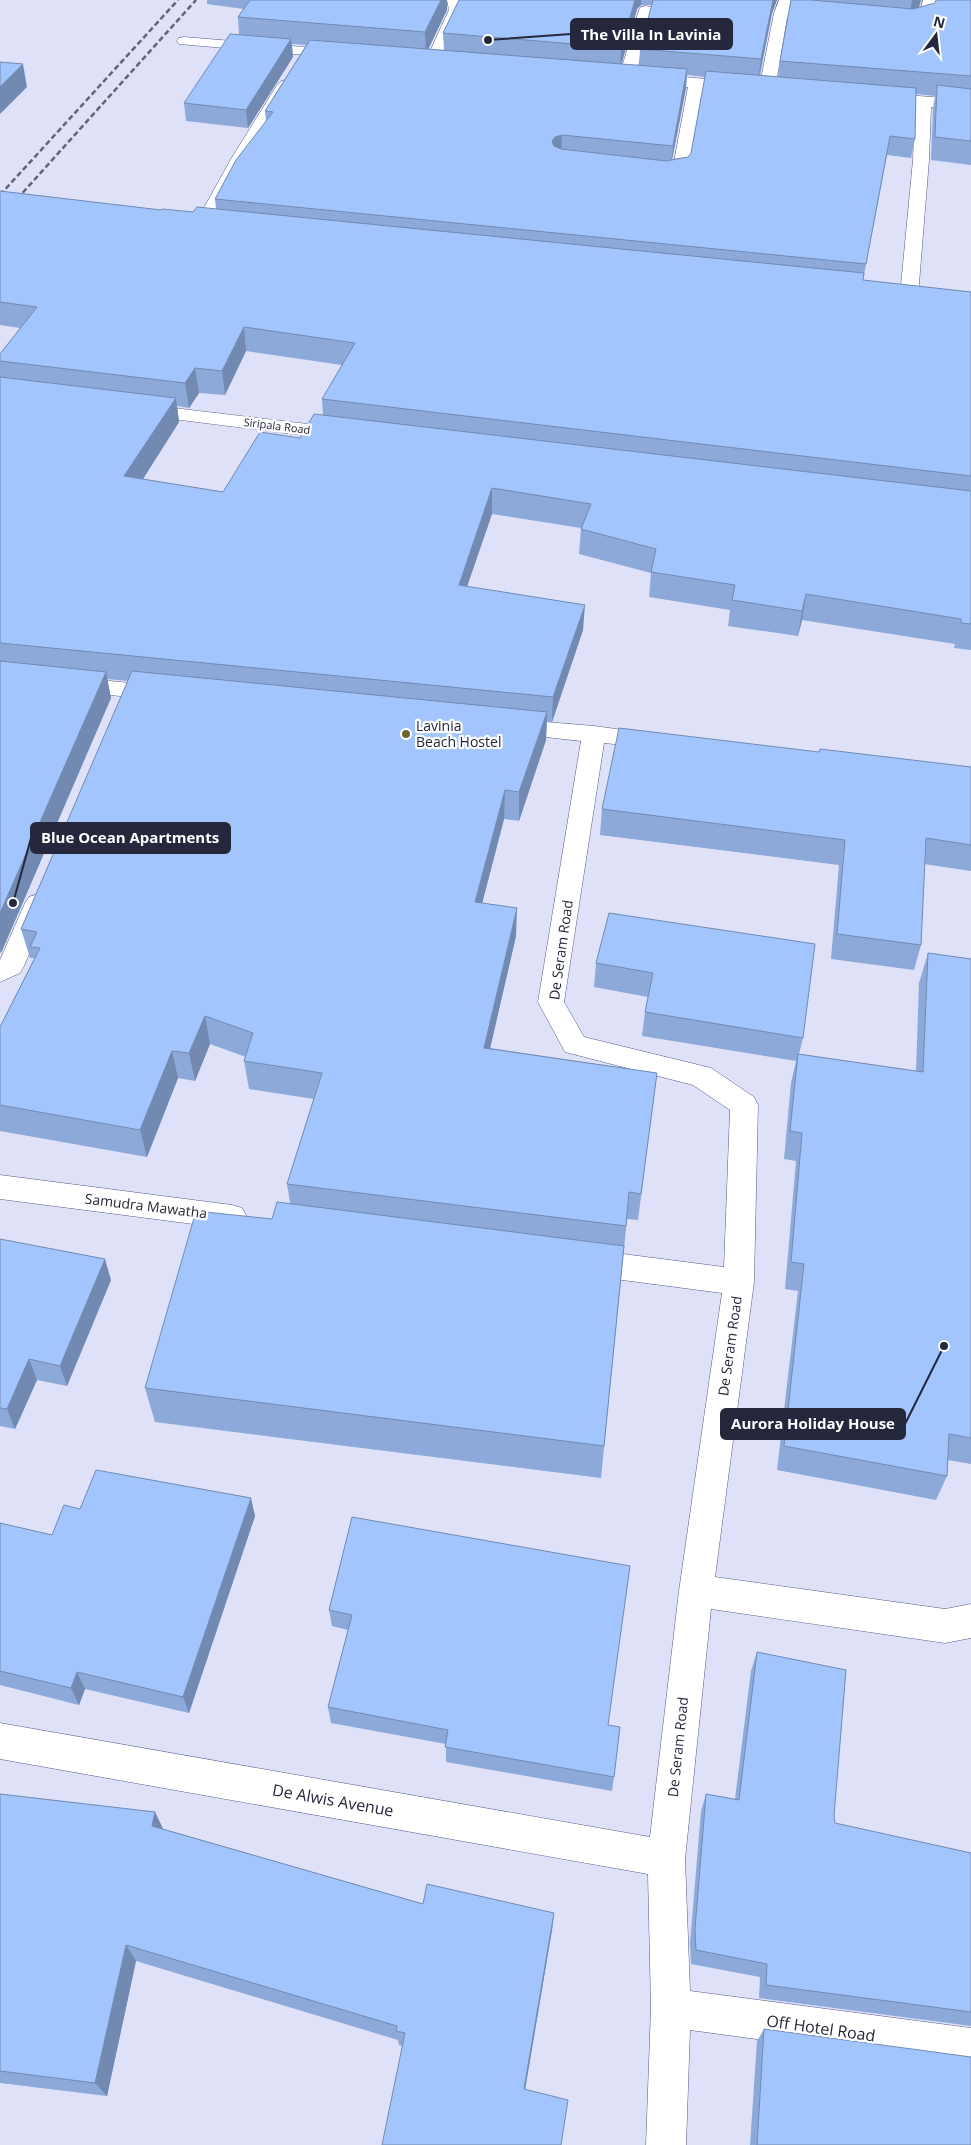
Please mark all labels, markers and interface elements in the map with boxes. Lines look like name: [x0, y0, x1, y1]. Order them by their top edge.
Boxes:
north arrow: [911, 10, 961, 60]
text: N: [932, 11, 947, 33]
callout: The Villa In Lavinia: [571, 19, 732, 49]
text: The Villa In Lavinia: [581, 24, 721, 44]
street label: Siripala Road: [243, 414, 311, 437]
place label: Lavinia Beach Hostel: [416, 716, 501, 751]
marker: Lavinia Beach Hostel: [400, 728, 412, 740]
callout: Blue Ocean Apartments: [31, 823, 230, 853]
text: Blue Ocean Apartments: [41, 827, 219, 847]
street label: De Seram Road: [544, 899, 577, 1001]
street label: Samudra Mawatha: [84, 1189, 208, 1222]
street label: De Seram Road: [713, 1295, 746, 1397]
callout: Aurora Holiday House: [721, 1409, 905, 1439]
text: Aurora Holiday House: [731, 1413, 895, 1433]
street label: De Seram Road: [663, 1696, 692, 1798]
street label: De Alwis Avenue: [271, 1779, 395, 1822]
street label: Off Hotel Road: [765, 2009, 877, 2047]

